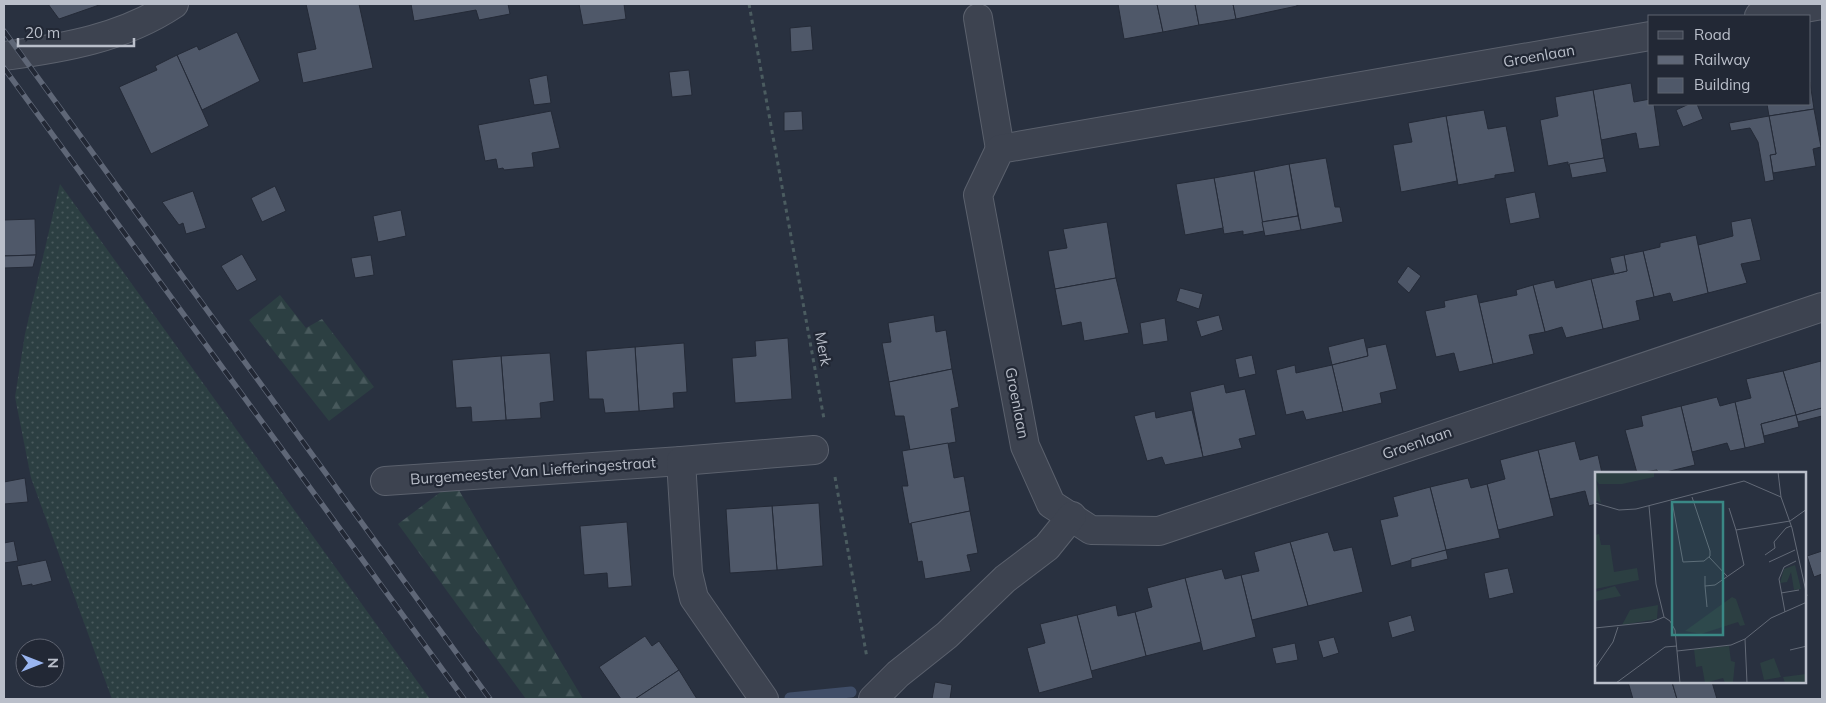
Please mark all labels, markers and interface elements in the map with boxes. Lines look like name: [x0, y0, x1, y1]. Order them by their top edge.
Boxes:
scale bar: [18, 15, 134, 47]
legend: [1648, 15, 1811, 105]
text: 20 m: [25, 23, 60, 42]
text: Road: [1694, 25, 1731, 44]
street label: Groenlaan: [1502, 40, 1576, 71]
text: Railway: [1694, 50, 1750, 69]
text: Building: [1694, 75, 1750, 94]
street label: Merk: [811, 330, 836, 368]
street label: Groenlaan: [1001, 366, 1034, 440]
street label: Groenlaan: [1380, 422, 1454, 463]
street label: Burgemeester Van Liefferingestraat: [409, 452, 656, 489]
inset map: [1595, 472, 1806, 683]
north arrow: [15, 638, 65, 688]
text: N: [44, 658, 62, 668]

